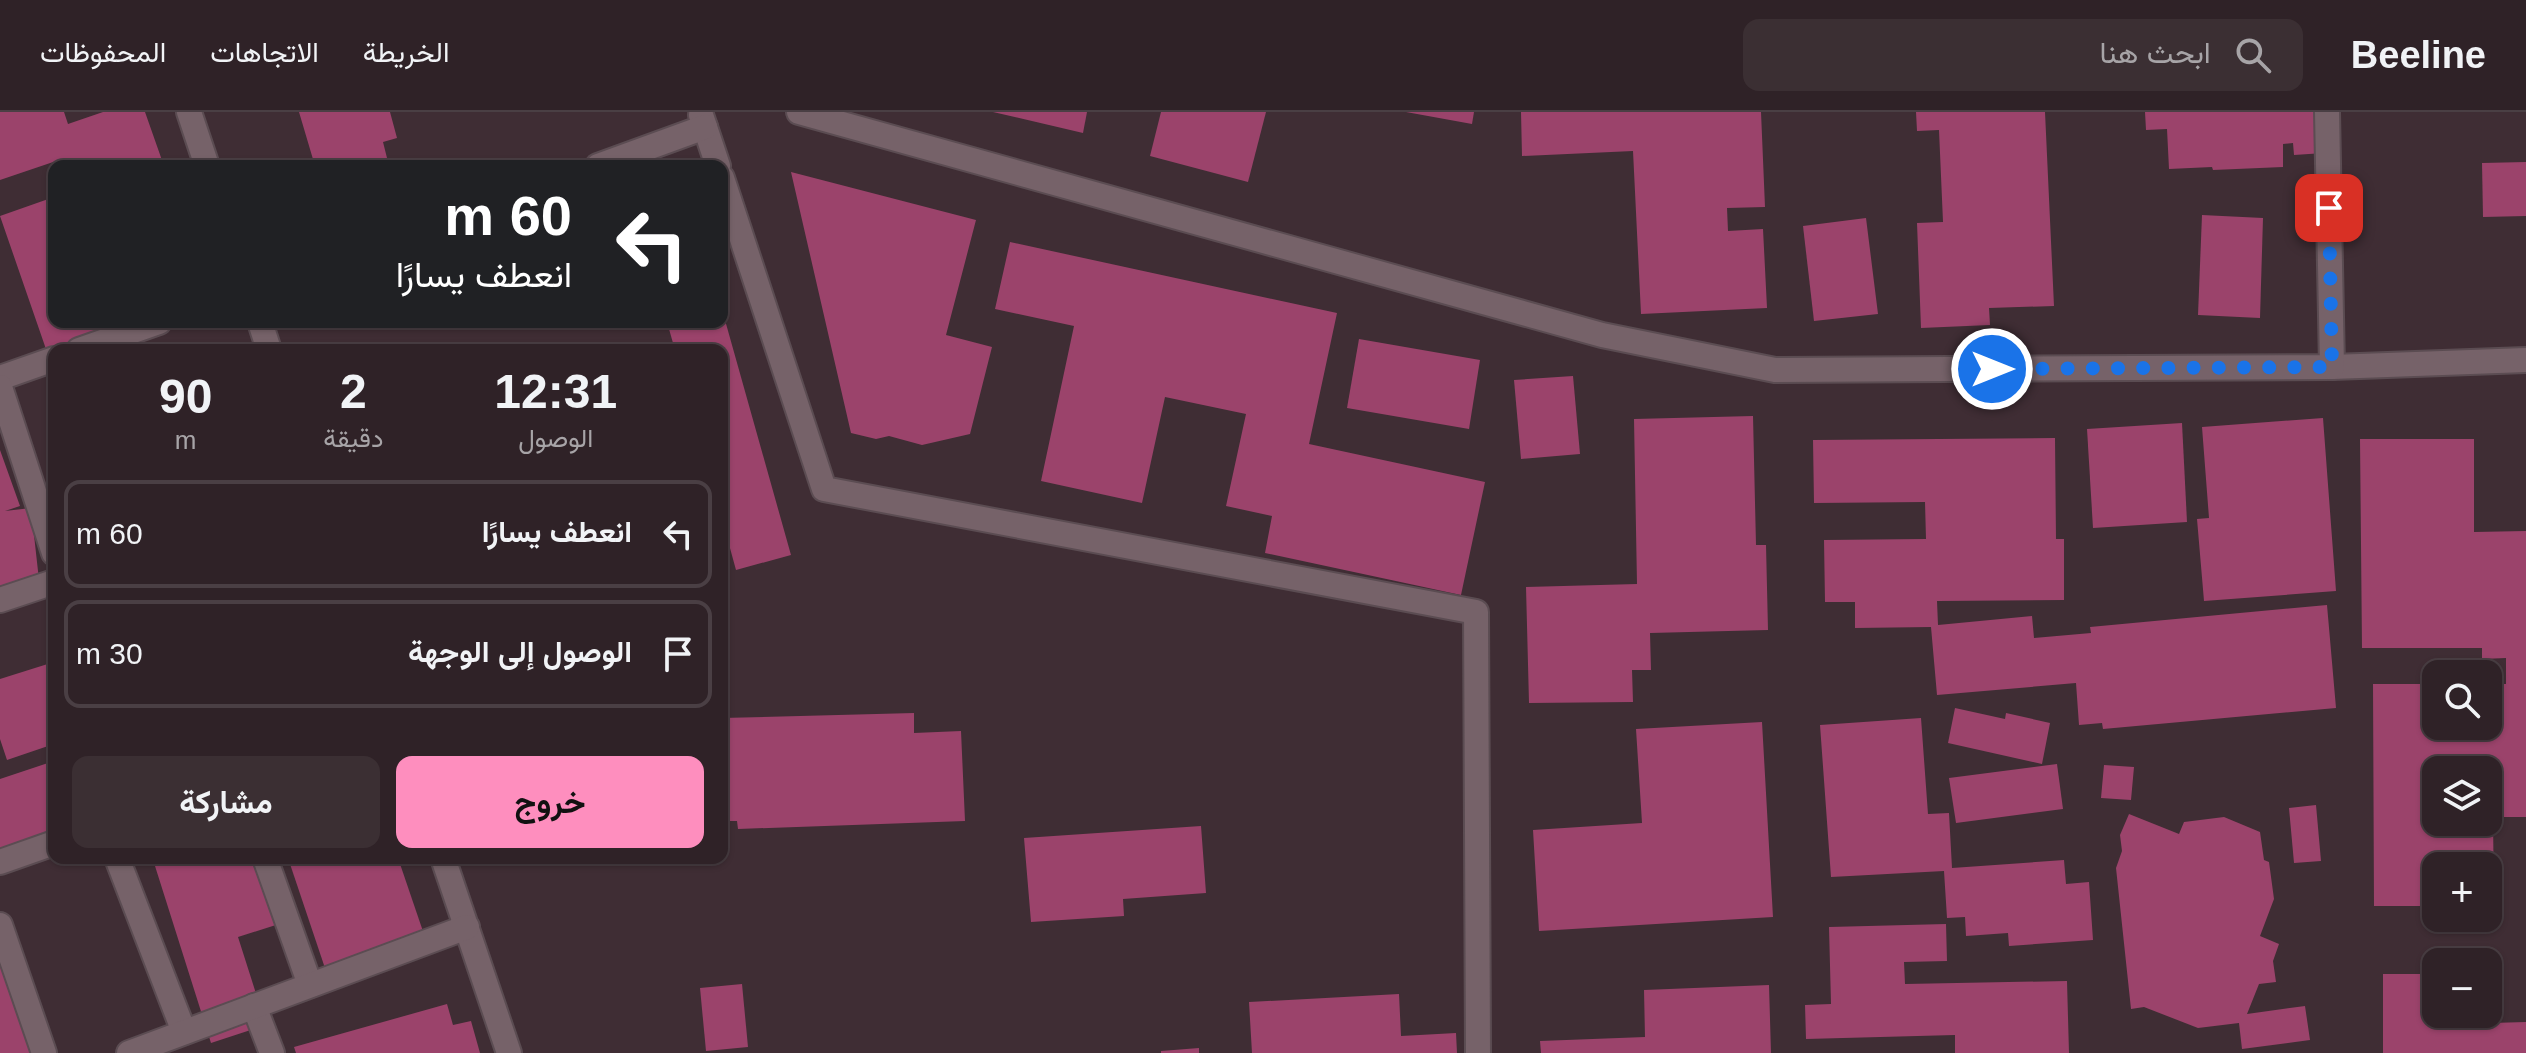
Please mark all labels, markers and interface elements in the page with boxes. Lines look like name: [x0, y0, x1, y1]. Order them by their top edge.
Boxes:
search box: [1743, 19, 2303, 91]
icon: search: [2231, 33, 2275, 77]
text: Beeline: [2351, 34, 2486, 76]
text: ابحث هنا: [2100, 36, 2211, 69]
text: المحفوظات: [40, 37, 166, 68]
text: الاتجاهات: [210, 37, 319, 68]
text: الخريطة: [363, 37, 449, 68]
pin: [2295, 174, 2363, 242]
text: 60 m: [444, 184, 572, 247]
icon: arrive: [2307, 186, 2351, 230]
icon: left: [600, 192, 704, 296]
text: انعطف يسارًا: [396, 254, 572, 295]
position arrow: [1950, 327, 2034, 411]
text: 2: [340, 365, 367, 418]
text: 12:31: [494, 365, 617, 418]
text: 90: [159, 370, 212, 423]
text: دقيقة: [323, 423, 383, 453]
text: الوصول: [518, 423, 593, 453]
text: m: [175, 425, 196, 455]
icon: left: [656, 512, 700, 556]
text: انعطف يسارًا: [482, 515, 632, 548]
text: 60 m: [76, 517, 143, 550]
icon: arrive: [656, 632, 700, 676]
text: الوصول إلى الوجهة: [408, 635, 632, 668]
text: 30 m: [76, 637, 143, 670]
map controls: [2422, 660, 2502, 1028]
button: search: [2422, 660, 2502, 740]
button: مشاركة: [72, 756, 380, 848]
button: خروج: [396, 756, 704, 848]
button: layers: [2422, 756, 2502, 836]
button: +: [2422, 852, 2502, 932]
button: −: [2422, 948, 2502, 1028]

